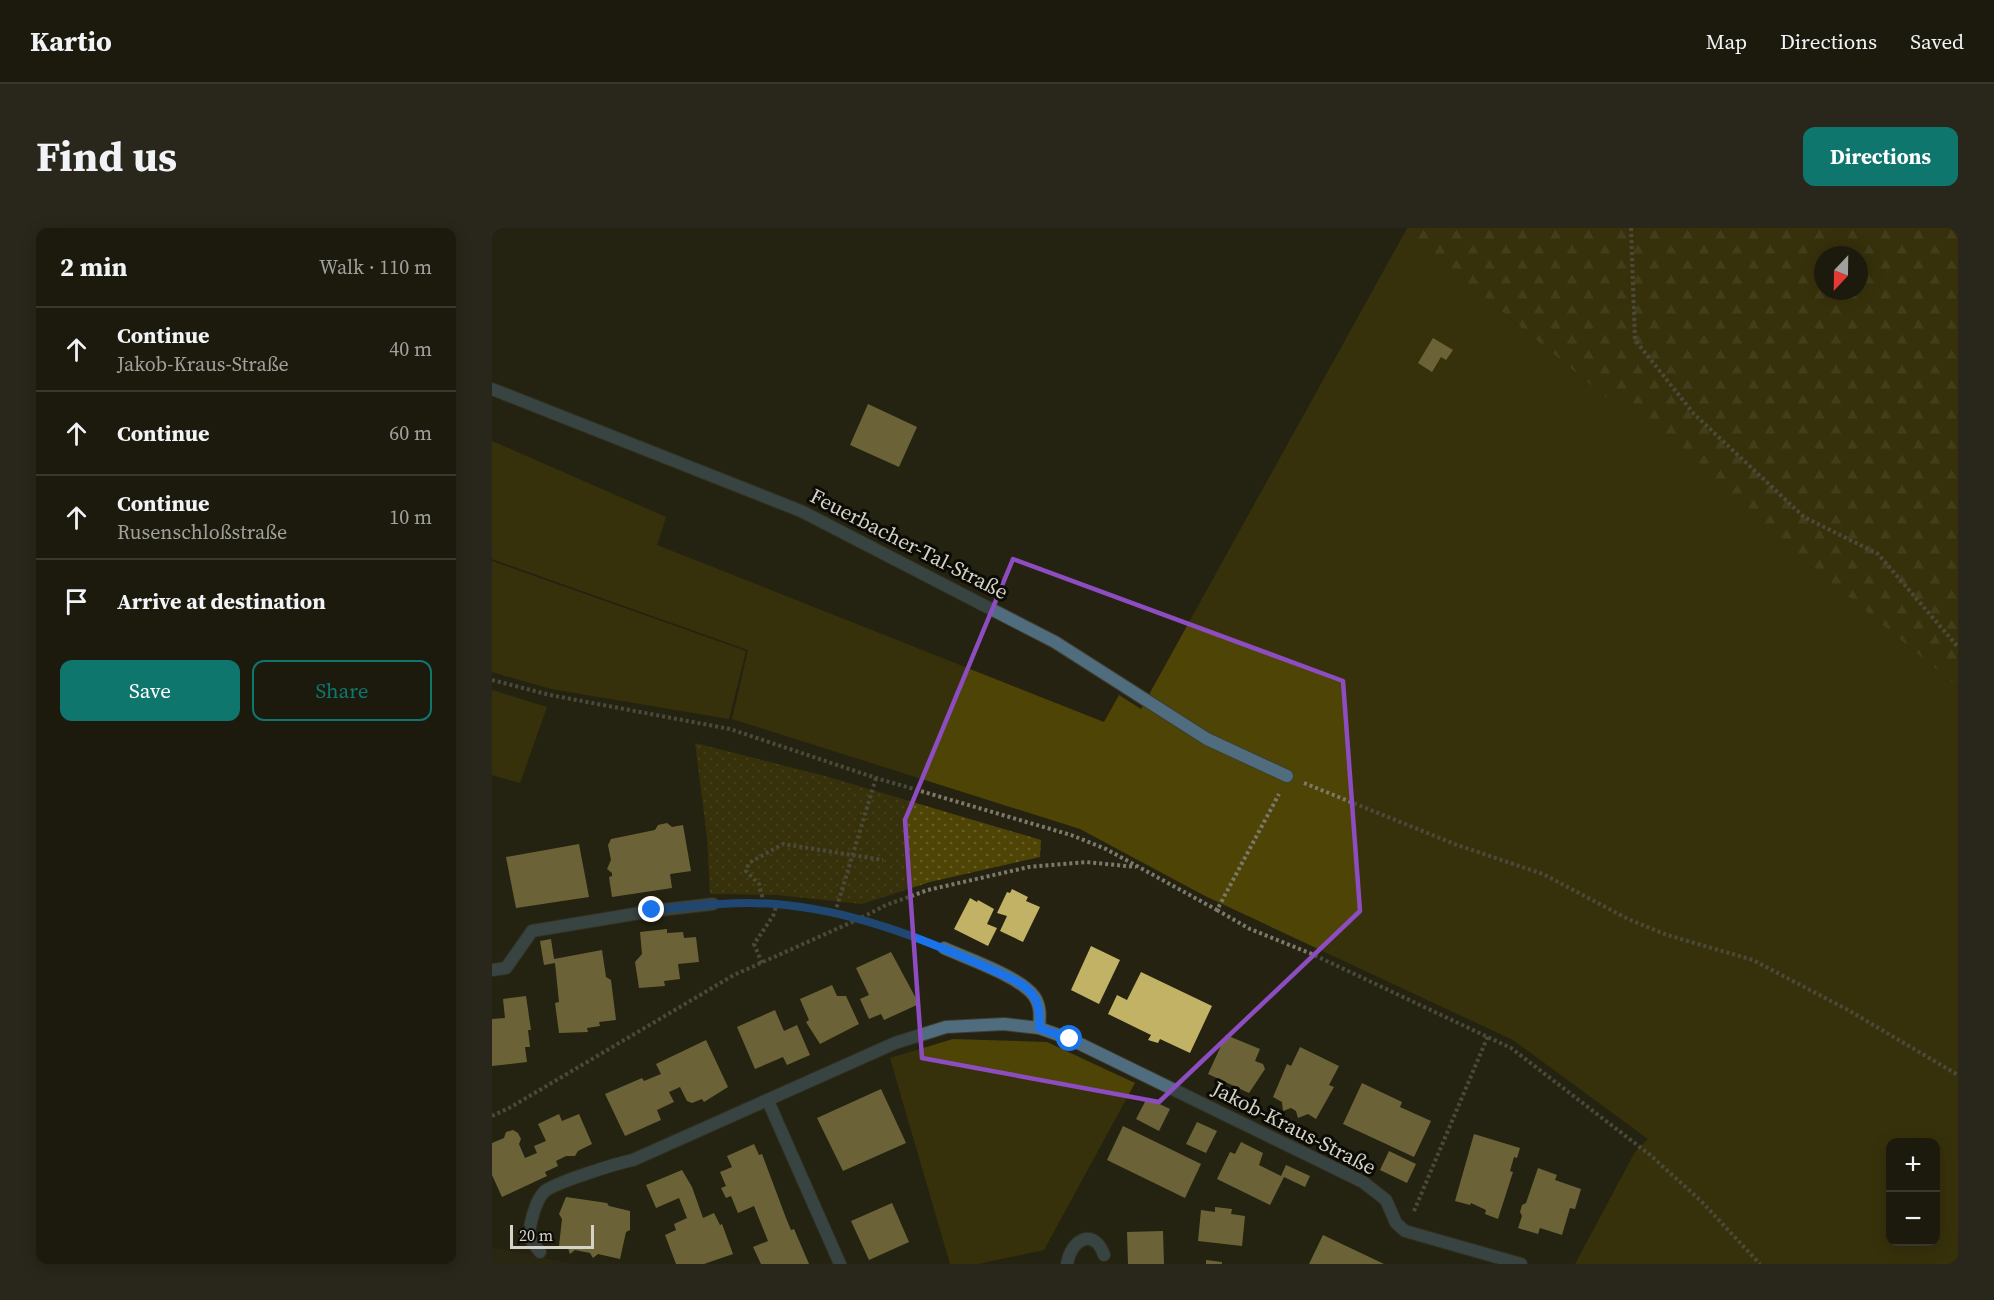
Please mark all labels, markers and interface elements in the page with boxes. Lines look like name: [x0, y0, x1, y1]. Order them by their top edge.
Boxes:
text: Kartio: [30, 22, 112, 60]
text: Map: [1706, 27, 1747, 56]
text: Directions: [1780, 27, 1877, 56]
text: Saved: [1910, 27, 1964, 56]
text: Find us: [36, 127, 177, 185]
button: Directions: [1803, 127, 1958, 186]
north arrow: [1814, 246, 1868, 300]
text: 2 min: [60, 249, 127, 285]
text: Walk · 110 m: [319, 253, 432, 281]
text: Continue: [117, 320, 210, 350]
icon: ahead: [60, 333, 93, 366]
text: 40 m: [389, 335, 432, 363]
text: Jakob-Kraus-Straße: [117, 350, 289, 378]
icon: ahead: [60, 417, 93, 450]
text: Continue: [117, 418, 210, 448]
text: 60 m: [389, 419, 432, 447]
street label: Feuerbacher-Tal-Straße: [805, 481, 1013, 606]
text: Continue: [117, 488, 210, 518]
icon: ahead: [60, 501, 93, 534]
text: 10 m: [389, 503, 432, 531]
text: Rusenschloßstraße: [117, 518, 287, 546]
icon: arrive: [60, 585, 93, 618]
text: Arrive at destination: [117, 586, 326, 616]
button: Save: [60, 660, 240, 721]
button: Share: [252, 660, 432, 721]
route end: [638, 896, 664, 922]
route start: [1056, 1025, 1082, 1051]
street label: Jakob-Kraus-Straße: [1206, 1073, 1381, 1181]
map controls: [1886, 1138, 1940, 1246]
button: +: [1886, 1138, 1940, 1192]
button: −: [1886, 1192, 1940, 1246]
scale bar: [510, 1222, 594, 1250]
text: 20 m: [519, 1224, 553, 1246]

